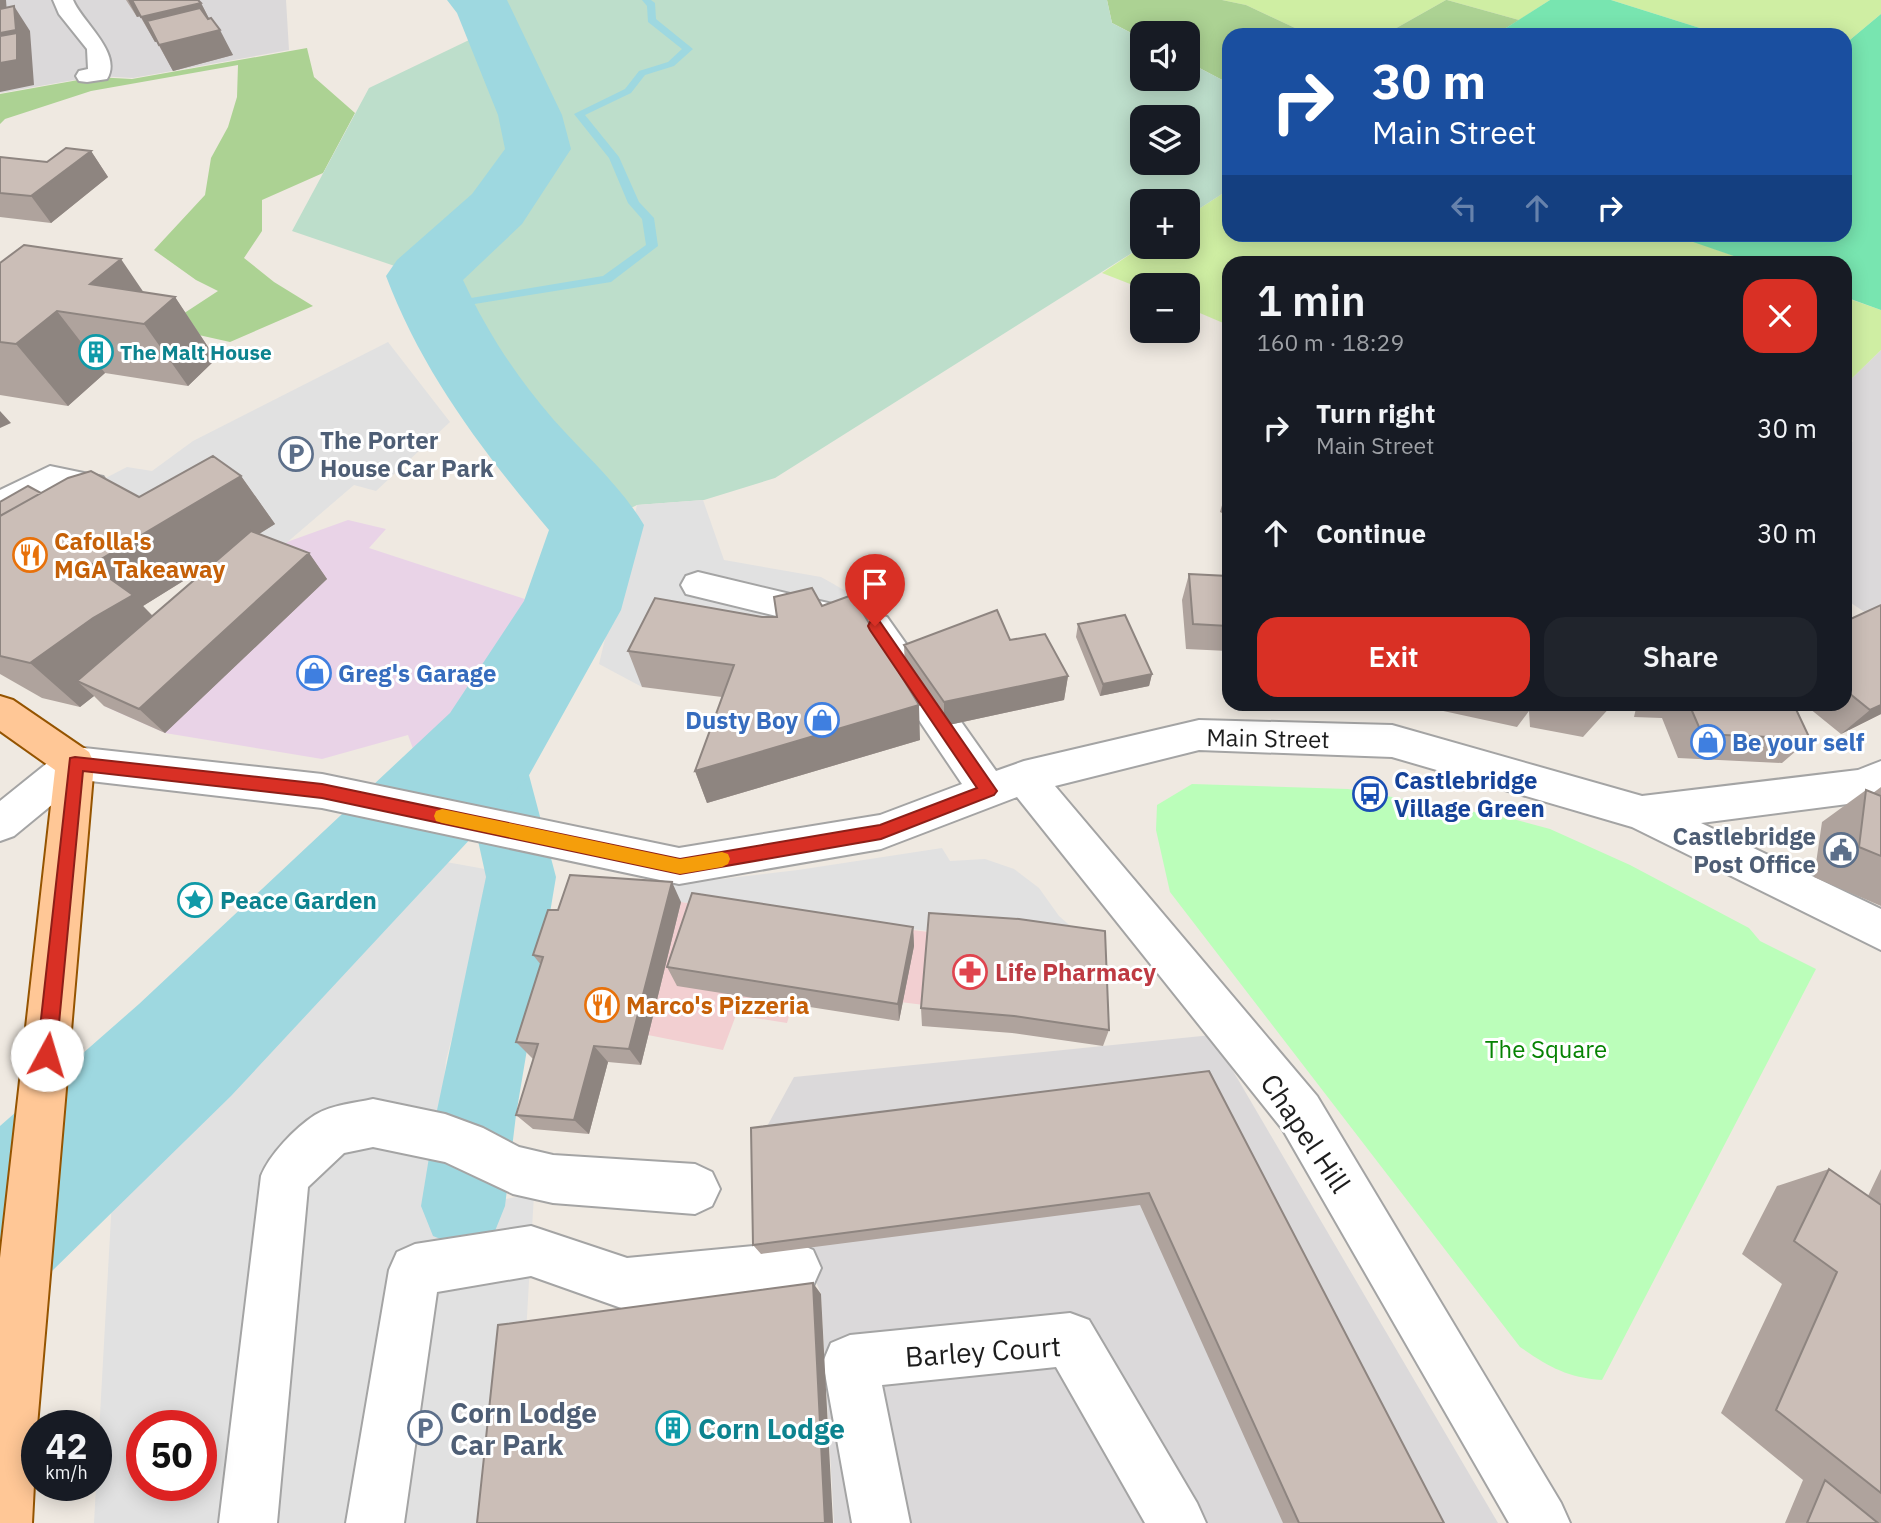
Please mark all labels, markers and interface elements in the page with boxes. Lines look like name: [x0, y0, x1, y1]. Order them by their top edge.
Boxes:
map controls: [1130, 21, 1200, 343]
button: sound: [1130, 21, 1200, 91]
text: 30 m: [1372, 49, 1486, 112]
icon: right: [1257, 56, 1348, 147]
button: layers: [1130, 105, 1200, 175]
text: Main Street: [1372, 111, 1537, 153]
button: +: [1130, 189, 1200, 259]
icon: left: [1445, 189, 1483, 227]
icon: ahead: [1518, 189, 1556, 227]
icon: right: [1591, 189, 1629, 227]
button: −: [1130, 273, 1200, 343]
text: 1 min: [1257, 273, 1366, 328]
button: close: [1743, 279, 1817, 353]
text: 160 m · 18:29: [1257, 327, 1404, 357]
building icon: The Malt House: [77, 333, 115, 371]
place label: The Malt House: [120, 338, 272, 366]
text: Turn right: [1316, 396, 1435, 430]
icon: right: [1257, 409, 1295, 447]
text: 30 m: [1757, 411, 1817, 445]
place label: The Porter House Car Park: [320, 424, 494, 484]
text: Main Street: [1316, 430, 1434, 460]
parking icon: The Porter House Car Park: [277, 435, 315, 473]
icon: ahead: [1257, 514, 1295, 552]
text: Continue: [1316, 516, 1426, 550]
text: 30 m: [1757, 516, 1817, 550]
place label: Cafolla's MGA Takeaway: [54, 525, 225, 585]
restaurant icon: Cafolla's MGA Takeaway: [11, 536, 49, 574]
pin: [845, 554, 905, 626]
icon: arrive: [856, 565, 894, 603]
button: Exit: [1257, 617, 1530, 697]
button: Share: [1544, 617, 1817, 697]
shop icon: Greg's Garage: [295, 654, 333, 692]
place label: Greg's Garage: [338, 657, 496, 689]
shop icon: Dusty Boy: [803, 701, 841, 739]
place label: Dusty Boy: [685, 704, 798, 736]
street label: Main Street: [1206, 721, 1330, 755]
shop icon: Be your self: [1689, 723, 1727, 761]
place label: Be your self: [1732, 726, 1865, 758]
place label: Castlebridge Village Green: [1394, 764, 1545, 824]
bus stop icon: Castlebridge Village Green: [1351, 775, 1389, 813]
place label: Castlebridge Post Office: [1673, 820, 1816, 880]
public building icon: Castlebridge Post Office: [1822, 831, 1860, 869]
place icon: Peace Garden: [176, 881, 214, 919]
place label: Peace Garden: [220, 884, 377, 916]
pharmacy icon: Life Pharmacy: [951, 953, 989, 991]
place label: Life Pharmacy: [995, 956, 1156, 988]
restaurant icon: Marco's Pizzeria: [583, 986, 621, 1024]
place label: Marco's Pizzeria: [626, 989, 809, 1021]
position arrow: [10, 1018, 84, 1092]
park label: The Square: [1485, 1033, 1607, 1065]
street label: Chapel Hill: [1253, 1066, 1359, 1200]
street label: Barley Court: [904, 1327, 1062, 1375]
place label: Corn Lodge Car Park: [450, 1394, 597, 1463]
parking icon: Corn Lodge Car Park: [406, 1409, 444, 1447]
building icon: Corn Lodge: [654, 1409, 692, 1447]
speed limit sign: 50: [126, 1410, 217, 1501]
place label: Corn Lodge: [698, 1410, 845, 1447]
text: 42: [45, 1423, 88, 1469]
text: km/h: [45, 1461, 88, 1484]

